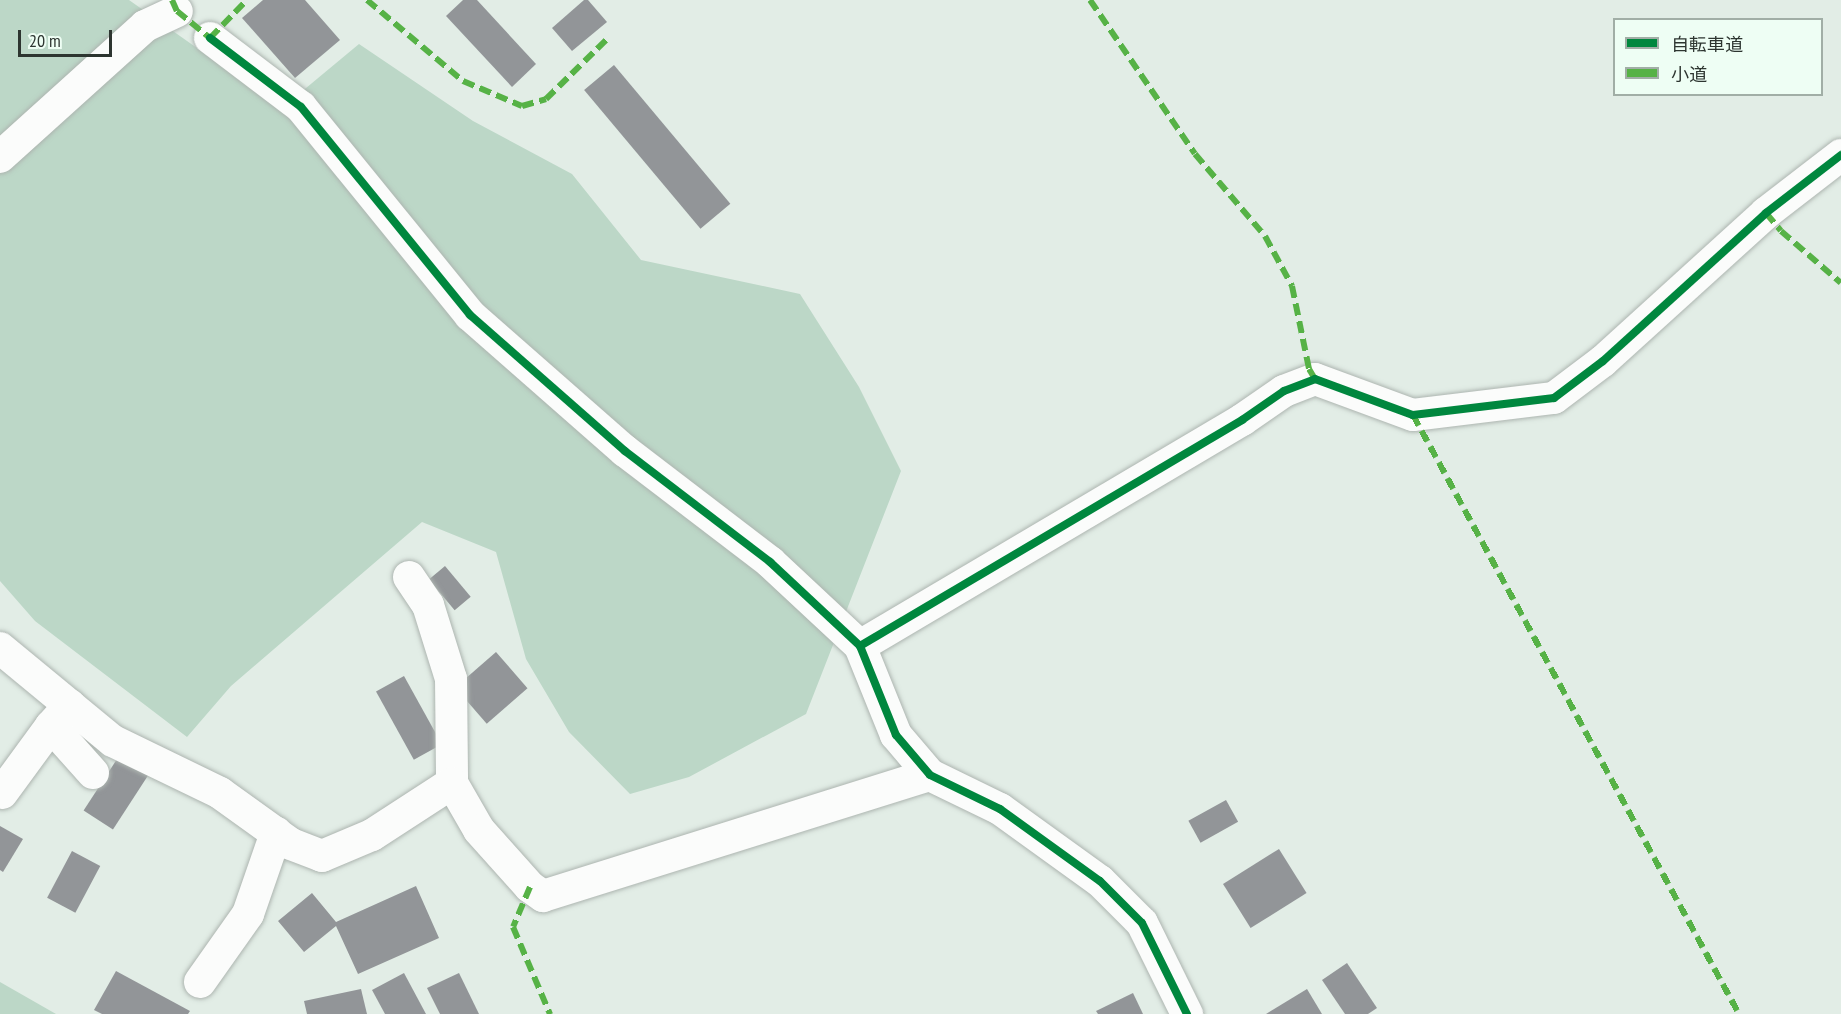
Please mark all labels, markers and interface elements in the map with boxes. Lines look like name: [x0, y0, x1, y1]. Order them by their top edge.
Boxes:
scale bar: [21, 18, 116, 56]
legend: [1613, 18, 1823, 96]
text: 20 m: [29, 29, 61, 52]
text: 自転車道: [1671, 33, 1743, 56]
text: 小道: [1671, 63, 1707, 86]

